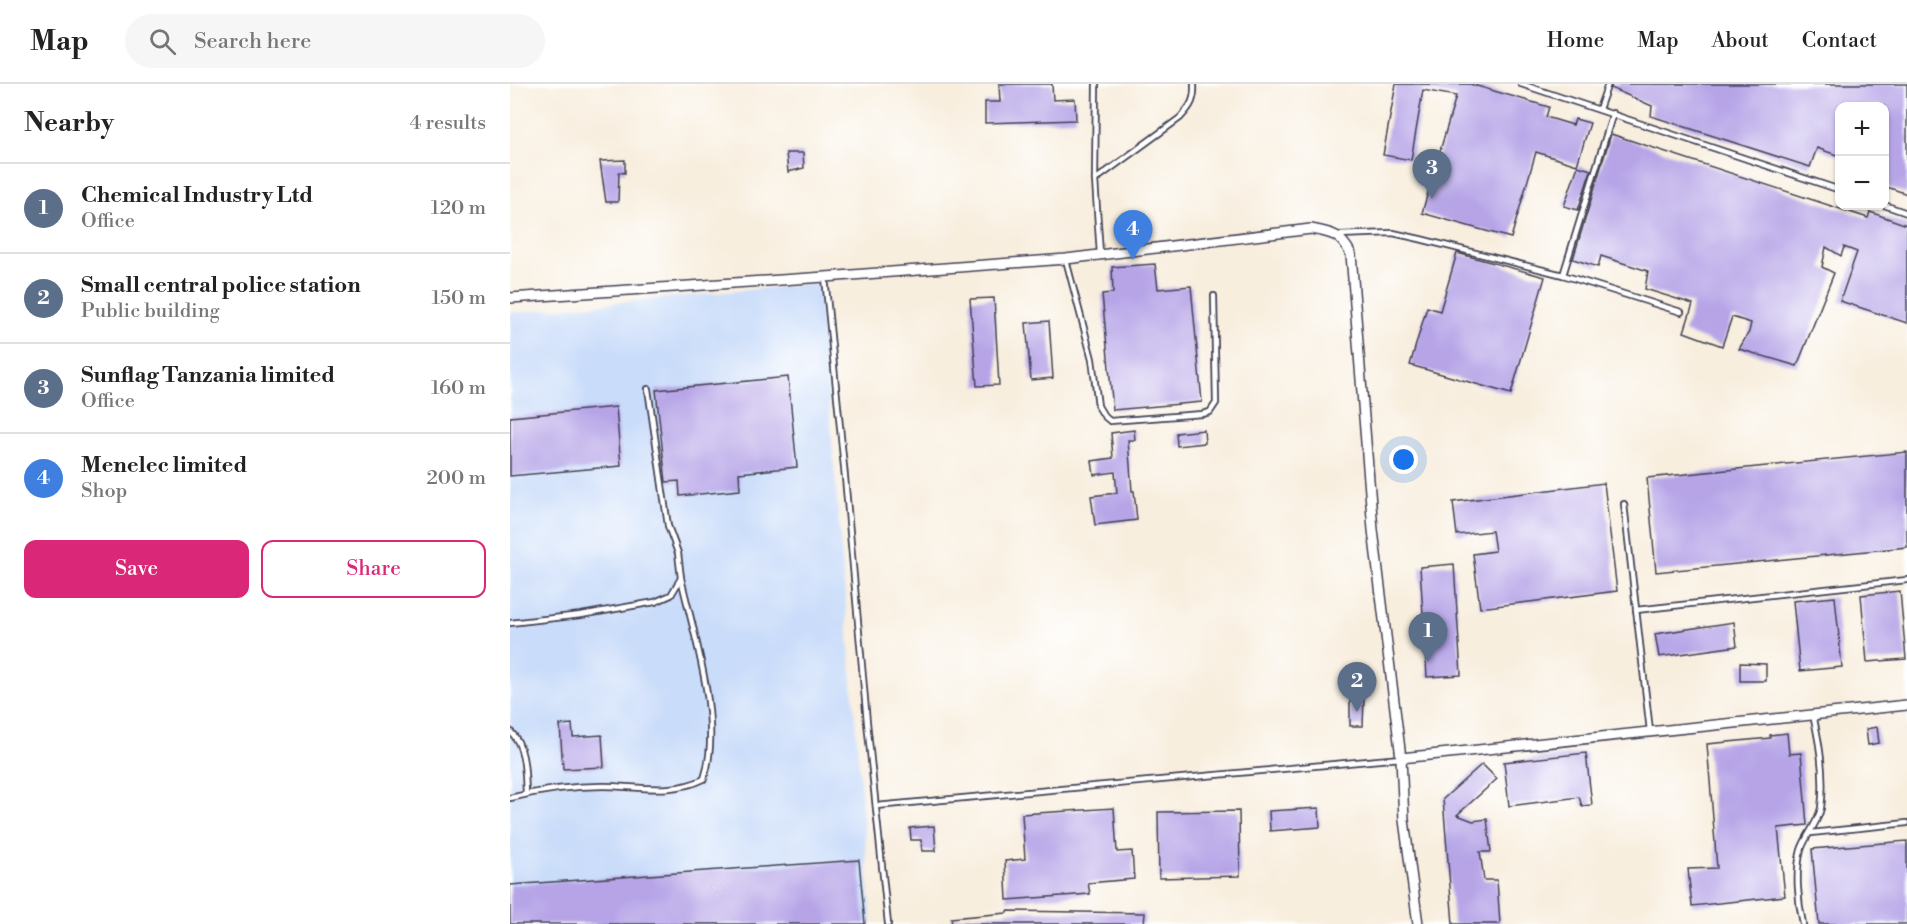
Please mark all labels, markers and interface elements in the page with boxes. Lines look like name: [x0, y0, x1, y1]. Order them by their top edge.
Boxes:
search box: [125, 14, 545, 68]
text: Map: [30, 24, 89, 59]
icon: search: [146, 25, 179, 58]
text: Search here: [194, 28, 311, 55]
text: Home: [1547, 28, 1604, 54]
text: Map: [1637, 28, 1679, 54]
text: About: [1712, 28, 1769, 54]
text: Contact: [1802, 28, 1877, 54]
map controls: [1835, 102, 1889, 210]
button: +: [1835, 102, 1889, 156]
text: Nearby: [24, 107, 114, 139]
text: 4 results: [409, 111, 486, 136]
pin: 3: [1412, 150, 1452, 199]
button: −: [1835, 156, 1889, 210]
text: Chemical Industry Ltd: [81, 182, 313, 209]
text: 1: [39, 196, 48, 221]
text: 120 m: [431, 196, 486, 221]
text: Office: [81, 209, 135, 234]
pin: 4: [1114, 210, 1152, 260]
text: Small central police station: [81, 272, 361, 299]
text: 2: [37, 286, 50, 311]
text: 150 m: [431, 286, 486, 311]
text: Public building: [81, 299, 220, 324]
text: Sunflag Tanzania limited: [81, 362, 335, 389]
text: 3: [37, 376, 50, 401]
text: 160 m: [431, 376, 486, 401]
text: Office: [81, 389, 135, 414]
your location: [1389, 445, 1418, 474]
text: Menelec limited: [81, 452, 247, 479]
text: 4: [37, 466, 50, 491]
text: 200 m: [426, 466, 486, 491]
text: Shop: [81, 479, 127, 504]
button: Save: [24, 540, 249, 598]
button: Share: [261, 540, 486, 598]
pin: 1: [1408, 612, 1448, 662]
pin: 2: [1338, 662, 1376, 712]

